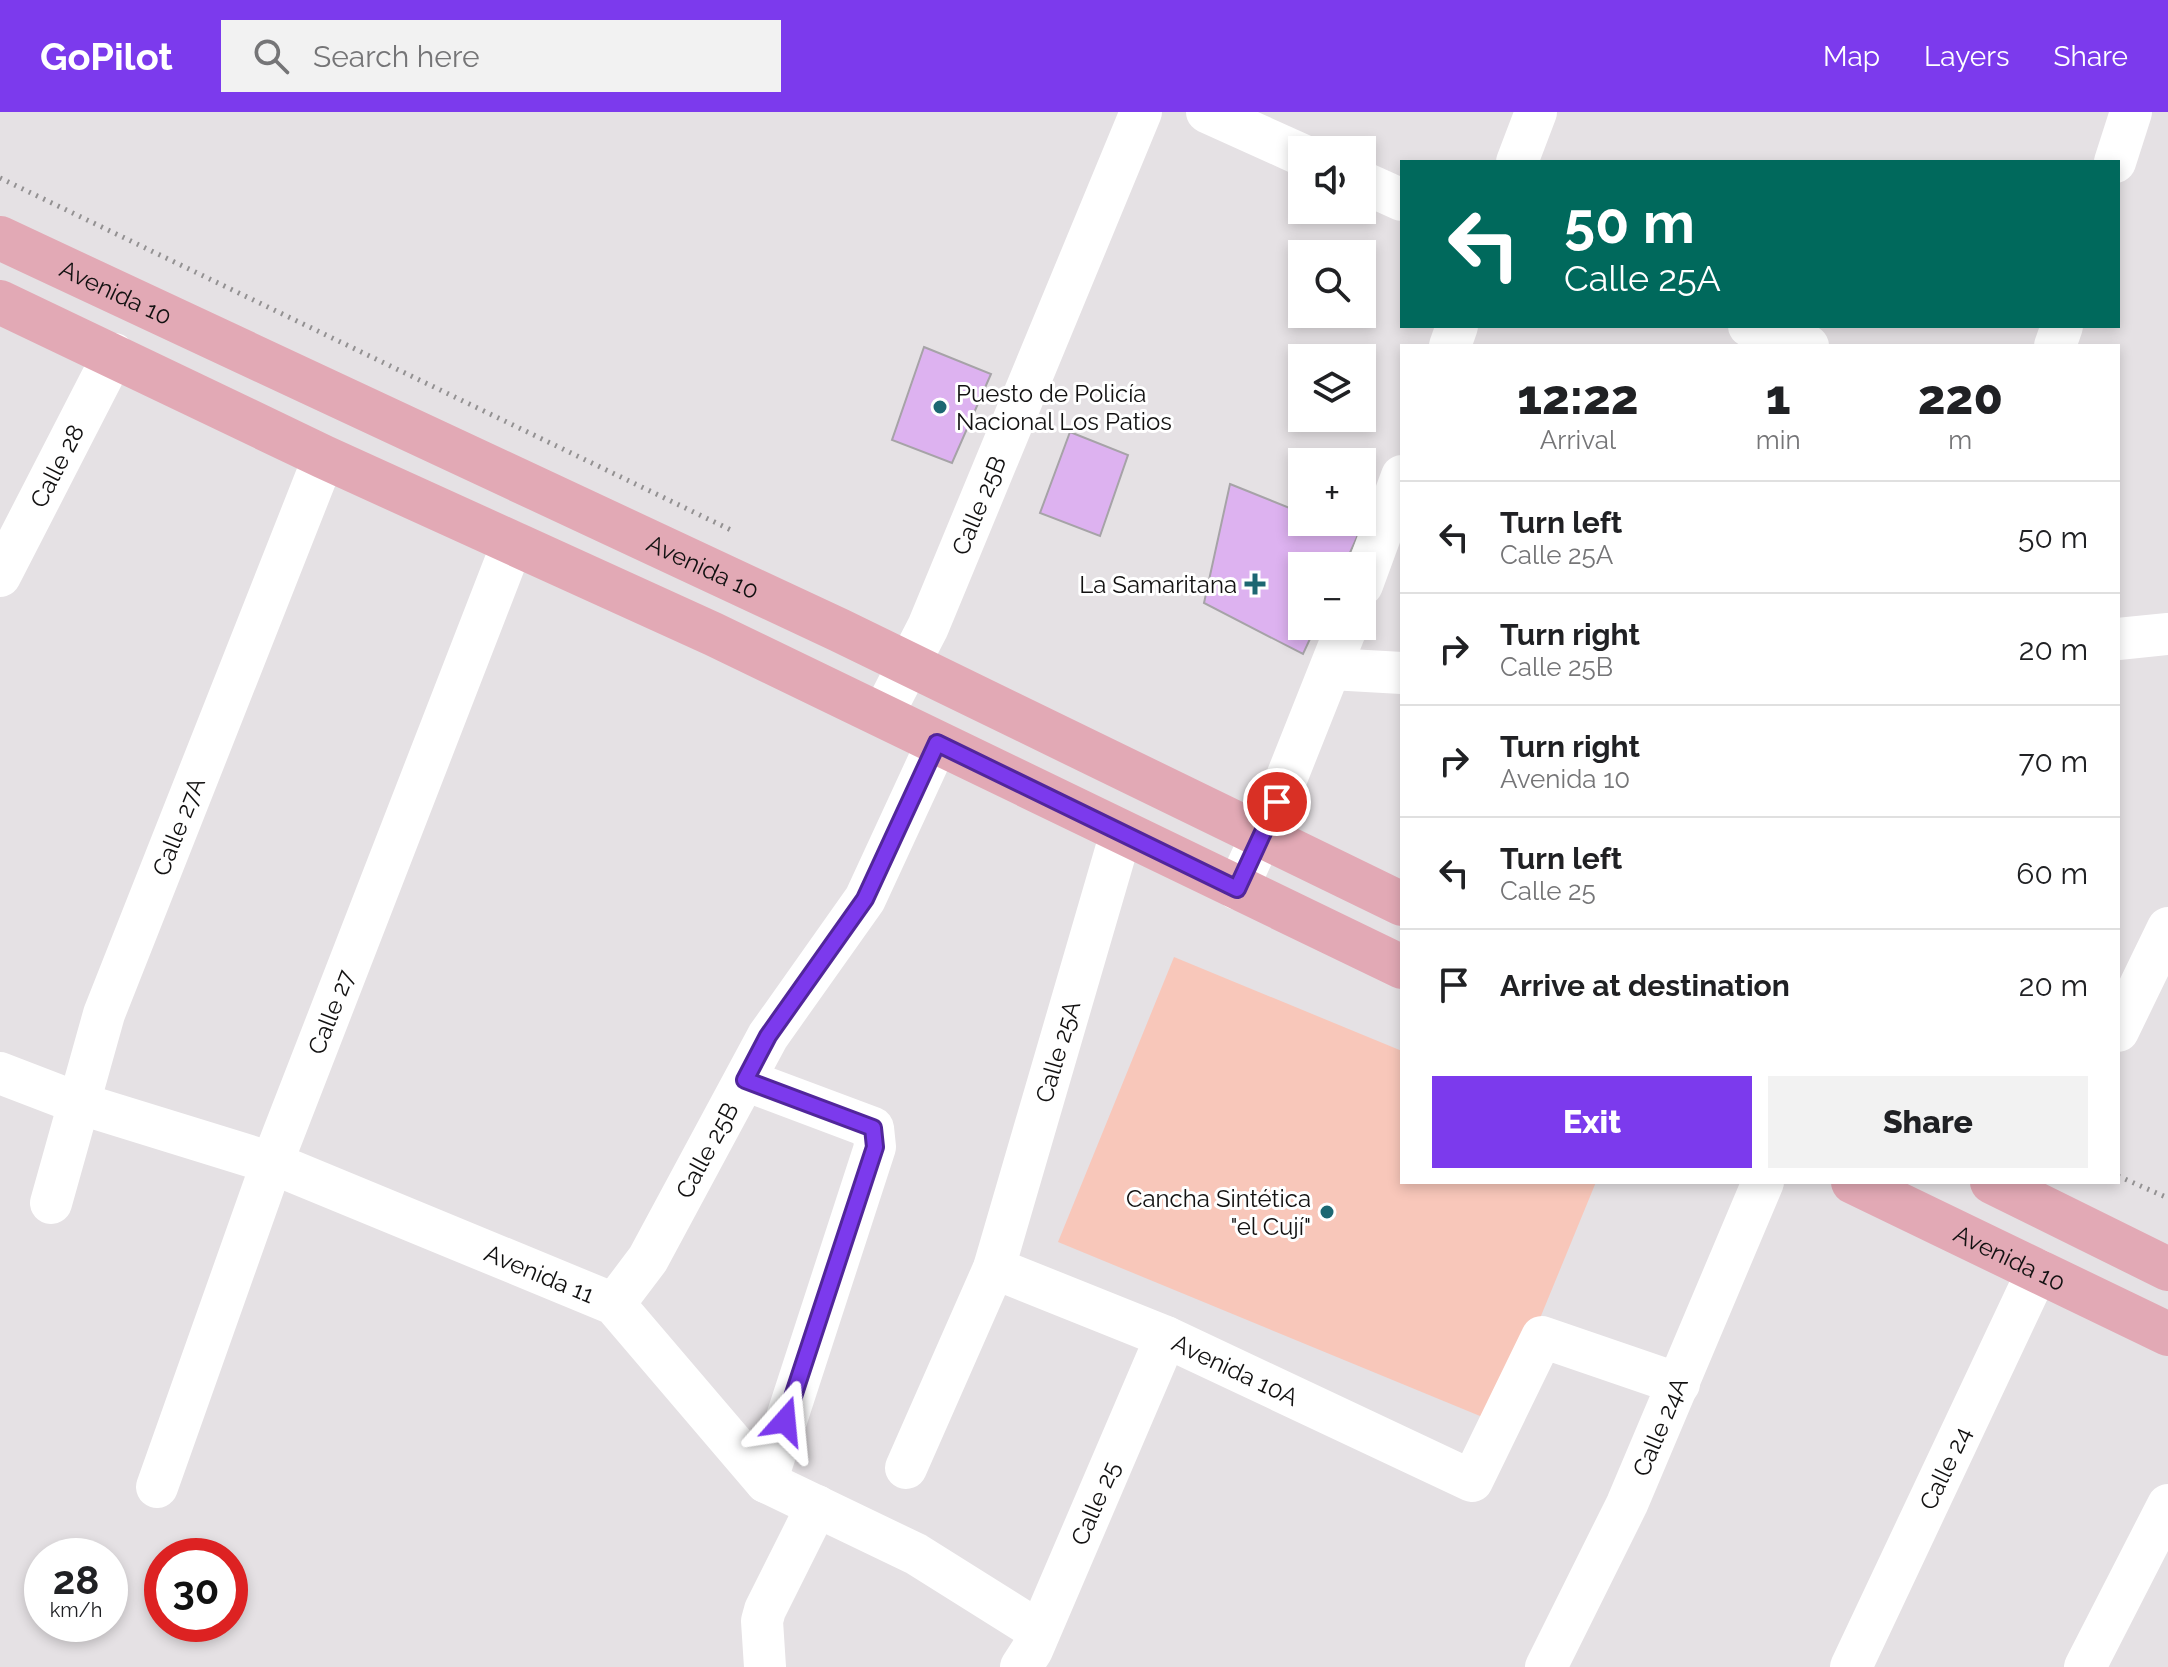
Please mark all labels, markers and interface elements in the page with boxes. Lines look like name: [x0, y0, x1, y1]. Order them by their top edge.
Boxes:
search box: [221, 20, 781, 92]
text: GoPilot: [40, 34, 173, 79]
icon: search: [249, 34, 293, 78]
text: Search here: [313, 39, 480, 74]
text: Map: [1823, 40, 1880, 73]
text: Layers: [1924, 40, 2010, 73]
text: Share: [2054, 40, 2128, 73]
map controls: [1288, 136, 1376, 640]
button: sound: [1288, 136, 1376, 224]
text: 50 m: [1564, 190, 1695, 256]
icon: left: [1432, 192, 1536, 296]
button: search: [1288, 240, 1376, 328]
street label: Avenida 10: [55, 254, 177, 331]
text: Calle 25A: [1564, 257, 1721, 299]
button: layers: [1288, 344, 1376, 432]
text: 12:22: [1517, 369, 1639, 425]
text: 1: [1766, 369, 1791, 425]
text: 220: [1918, 369, 2003, 425]
place label: Puesto de Policía Nacional Los Patios: [956, 379, 1172, 436]
marker: Puesto de Policía Nacional Los Patios: [931, 398, 949, 416]
street label: Calle 28: [23, 419, 90, 512]
text: Arrival: [1540, 425, 1616, 455]
text: min: [1756, 425, 1801, 455]
text: m: [1948, 425, 1972, 455]
button: +: [1288, 448, 1376, 536]
street label: Calle 25B: [945, 451, 1012, 559]
text: Turn left: [1500, 505, 1622, 540]
icon: left: [1432, 515, 1476, 559]
text: 50 m: [2018, 520, 2088, 555]
street label: Avenida 10: [642, 528, 764, 605]
text: Calle 25A: [1500, 540, 1613, 570]
button: −: [1288, 552, 1376, 640]
place label: La Samaritana: [1079, 570, 1237, 599]
marker: La Samaritana: [1244, 573, 1266, 595]
text: Turn right: [1500, 617, 1640, 652]
icon: right: [1432, 627, 1476, 671]
text: 20 m: [2019, 632, 2088, 667]
text: Calle 25B: [1500, 652, 1613, 682]
text: Turn right: [1500, 729, 1640, 764]
icon: right: [1432, 739, 1476, 783]
text: 70 m: [2018, 744, 2088, 779]
text: Avenida 10: [1500, 764, 1630, 794]
pin: [1243, 768, 1311, 836]
street label: Calle 27A: [146, 773, 211, 880]
icon: arrive: [1255, 780, 1299, 824]
text: Turn left: [1500, 841, 1622, 876]
icon: left: [1432, 851, 1476, 895]
text: 60 m: [2016, 856, 2088, 891]
text: Calle 25: [1500, 876, 1596, 906]
icon: arrive: [1432, 963, 1476, 1007]
street label: Calle 27: [301, 965, 360, 1058]
text: Arrive at destination: [1500, 968, 1790, 1003]
text: 20 m: [2019, 968, 2088, 1003]
street label: Calle 25A: [1029, 997, 1086, 1106]
button: Exit: [1432, 1076, 1752, 1168]
button: Share: [1768, 1076, 2088, 1168]
street label: Calle 25B: [669, 1097, 744, 1203]
place label: Cancha Sintética "el Cují": [1126, 1184, 1311, 1241]
marker: Cancha Sintética "el Cují": [1318, 1203, 1336, 1221]
street label: Avenida 10: [1949, 1218, 2070, 1297]
street label: Avenida 11: [480, 1238, 599, 1309]
street label: Avenida 10A: [1168, 1328, 1303, 1412]
street label: Calle 24A: [1626, 1373, 1693, 1481]
position arrow: [743, 1379, 827, 1463]
street label: Calle 24: [1913, 1422, 1977, 1514]
street label: Calle 25: [1064, 1457, 1126, 1550]
speed limit sign: 30: [144, 1538, 248, 1642]
text: 28: [53, 1556, 99, 1603]
text: km/h: [50, 1598, 102, 1622]

